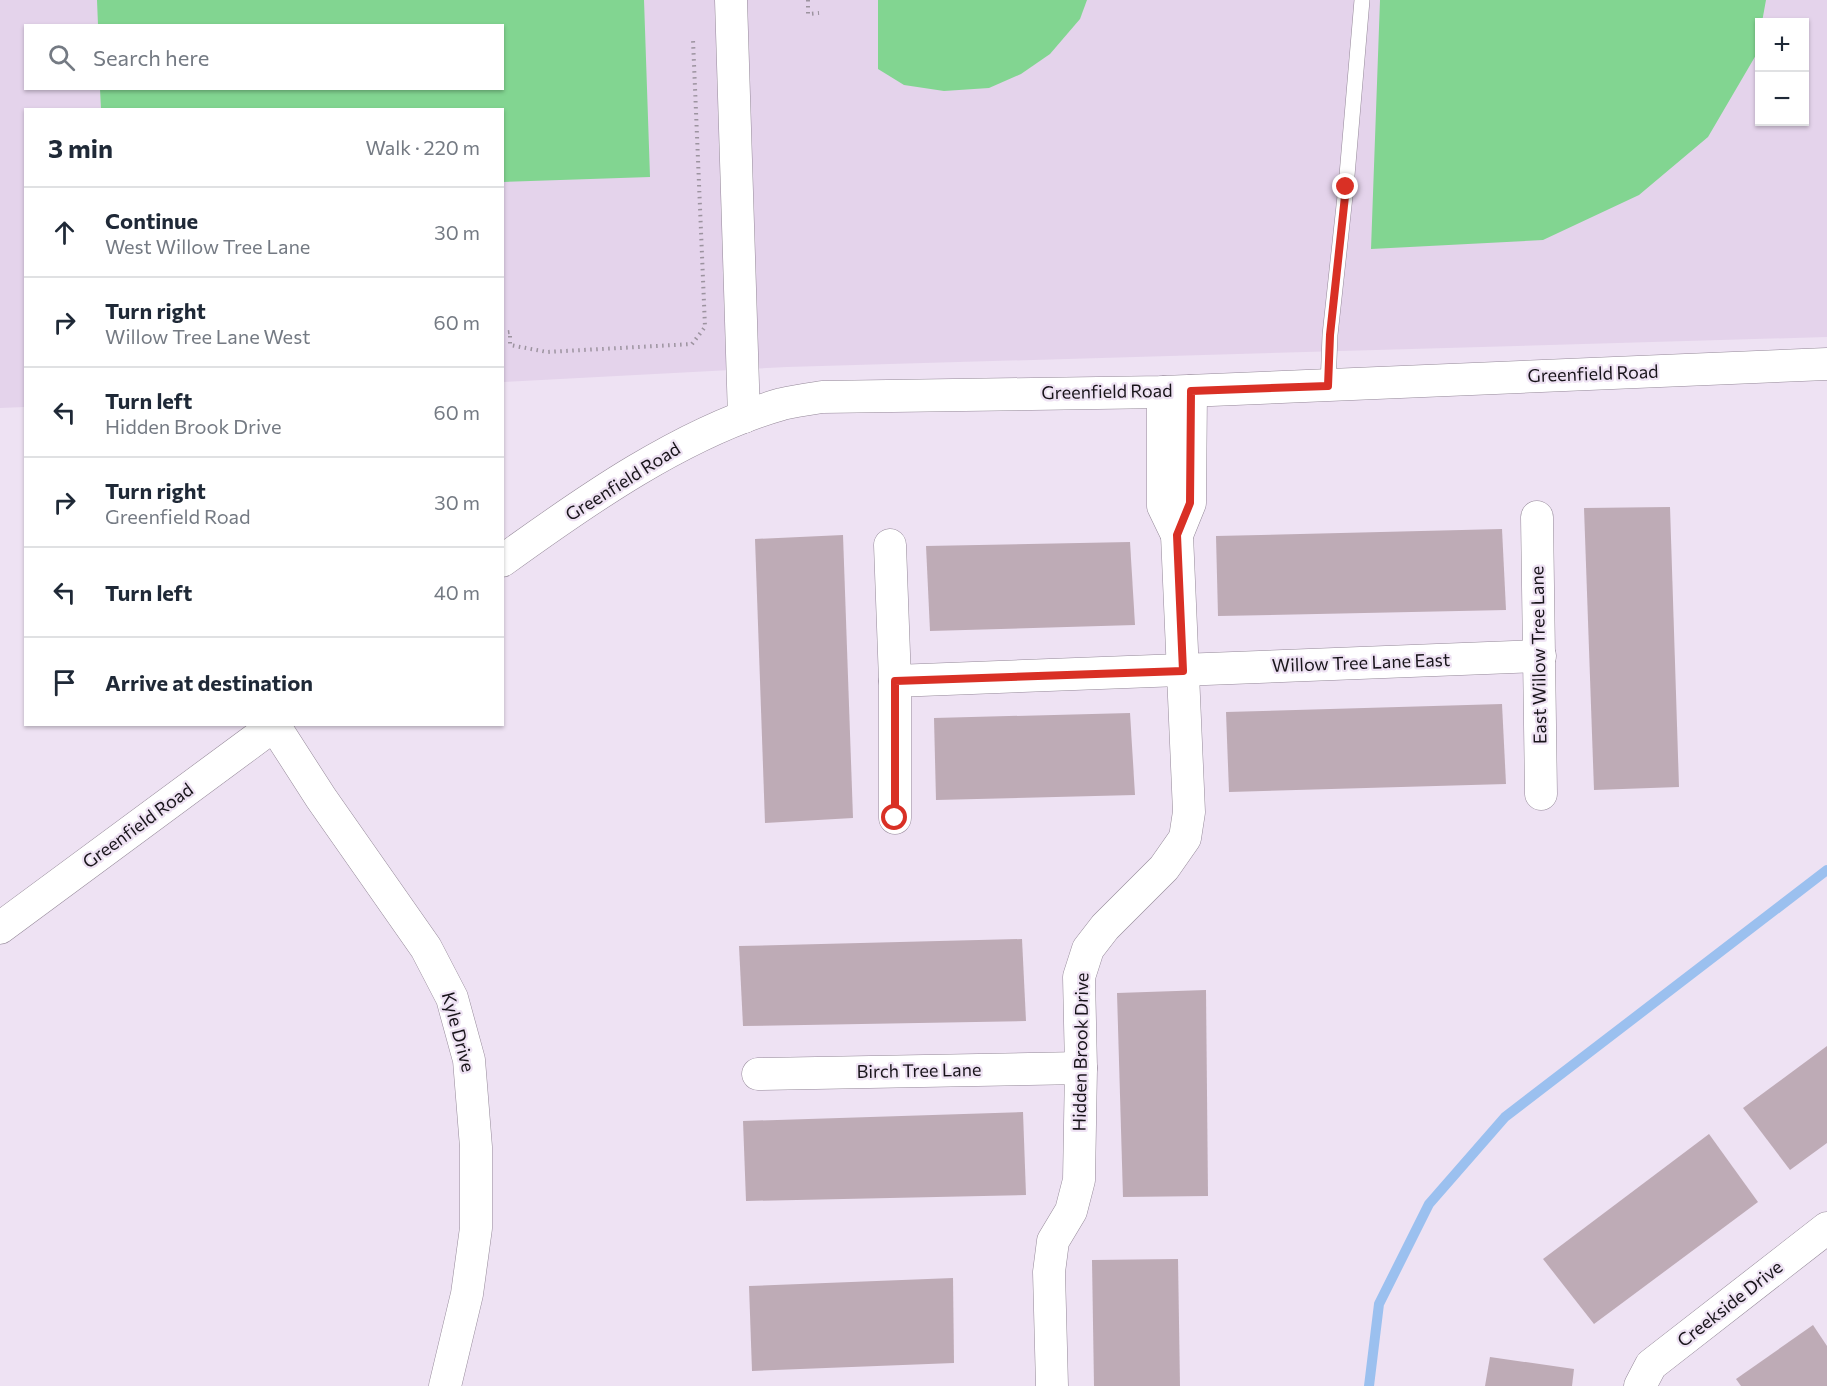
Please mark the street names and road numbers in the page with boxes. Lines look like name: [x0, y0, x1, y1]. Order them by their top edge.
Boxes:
street label: Greenfield Road: [1527, 360, 1659, 386]
street label: Greenfield Road: [1041, 379, 1173, 403]
street label: Greenfield Road: [561, 437, 684, 525]
street label: East Willow Tree Lane: [1525, 566, 1551, 744]
street label: Willow Tree Lane East: [1271, 648, 1450, 676]
street label: Greenfield Road: [78, 778, 197, 873]
street label: Hidden Brook Drive: [1068, 972, 1092, 1132]
street label: Kyle Drive: [438, 989, 480, 1074]
street label: Birch Tree Lane: [856, 1058, 982, 1082]
street label: Creekside Drive: [1672, 1255, 1786, 1351]

